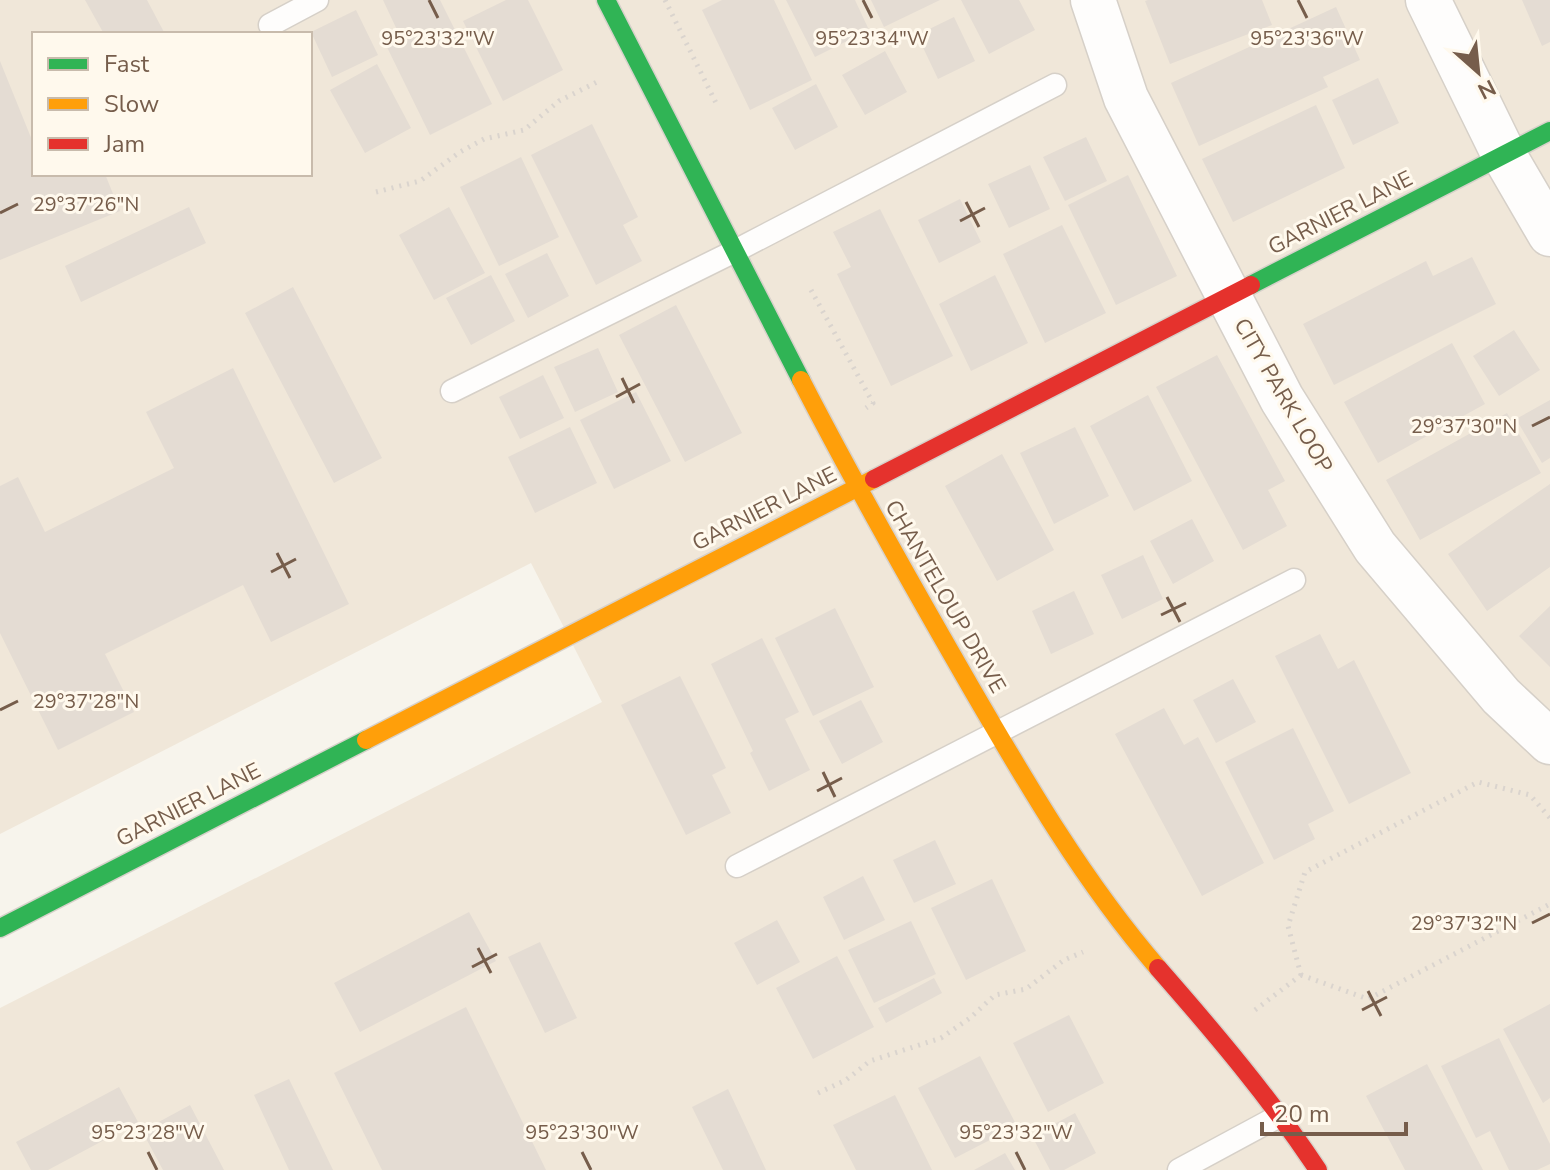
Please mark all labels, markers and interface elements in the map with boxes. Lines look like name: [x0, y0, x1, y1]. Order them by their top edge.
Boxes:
text: 95°23'32"W: [381, 25, 495, 52]
text: 95°23'34"W: [815, 25, 929, 52]
text: 95°23'36"W: [1250, 25, 1364, 52]
legend: [32, 32, 312, 176]
north arrow: [1438, 32, 1518, 112]
text: Fast: [104, 48, 150, 80]
text: N: [1472, 72, 1501, 106]
text: Slow: [104, 88, 159, 120]
text: Jam: [103, 128, 145, 160]
street label: GARNIER LANE: [1263, 164, 1418, 262]
text: 29°37'26"N: [33, 191, 139, 218]
street label: CITY PARK LOOP: [1227, 313, 1340, 478]
text: 29°37'30"N: [1411, 413, 1517, 440]
street label: GARNIER LANE: [687, 460, 842, 558]
street label: CHANTELOUP DRIVE: [878, 495, 1013, 698]
text: 29°37'28"N: [33, 688, 139, 715]
street label: GARNIER LANE: [111, 756, 266, 854]
text: 29°37'32"N: [1411, 910, 1517, 937]
scale bar: [1262, 1086, 1406, 1136]
text: 20 m: [1274, 1098, 1330, 1130]
text: 95°23'28"W: [91, 1119, 205, 1146]
text: 95°23'30"W: [525, 1119, 639, 1146]
text: 95°23'32"W: [959, 1119, 1073, 1146]

